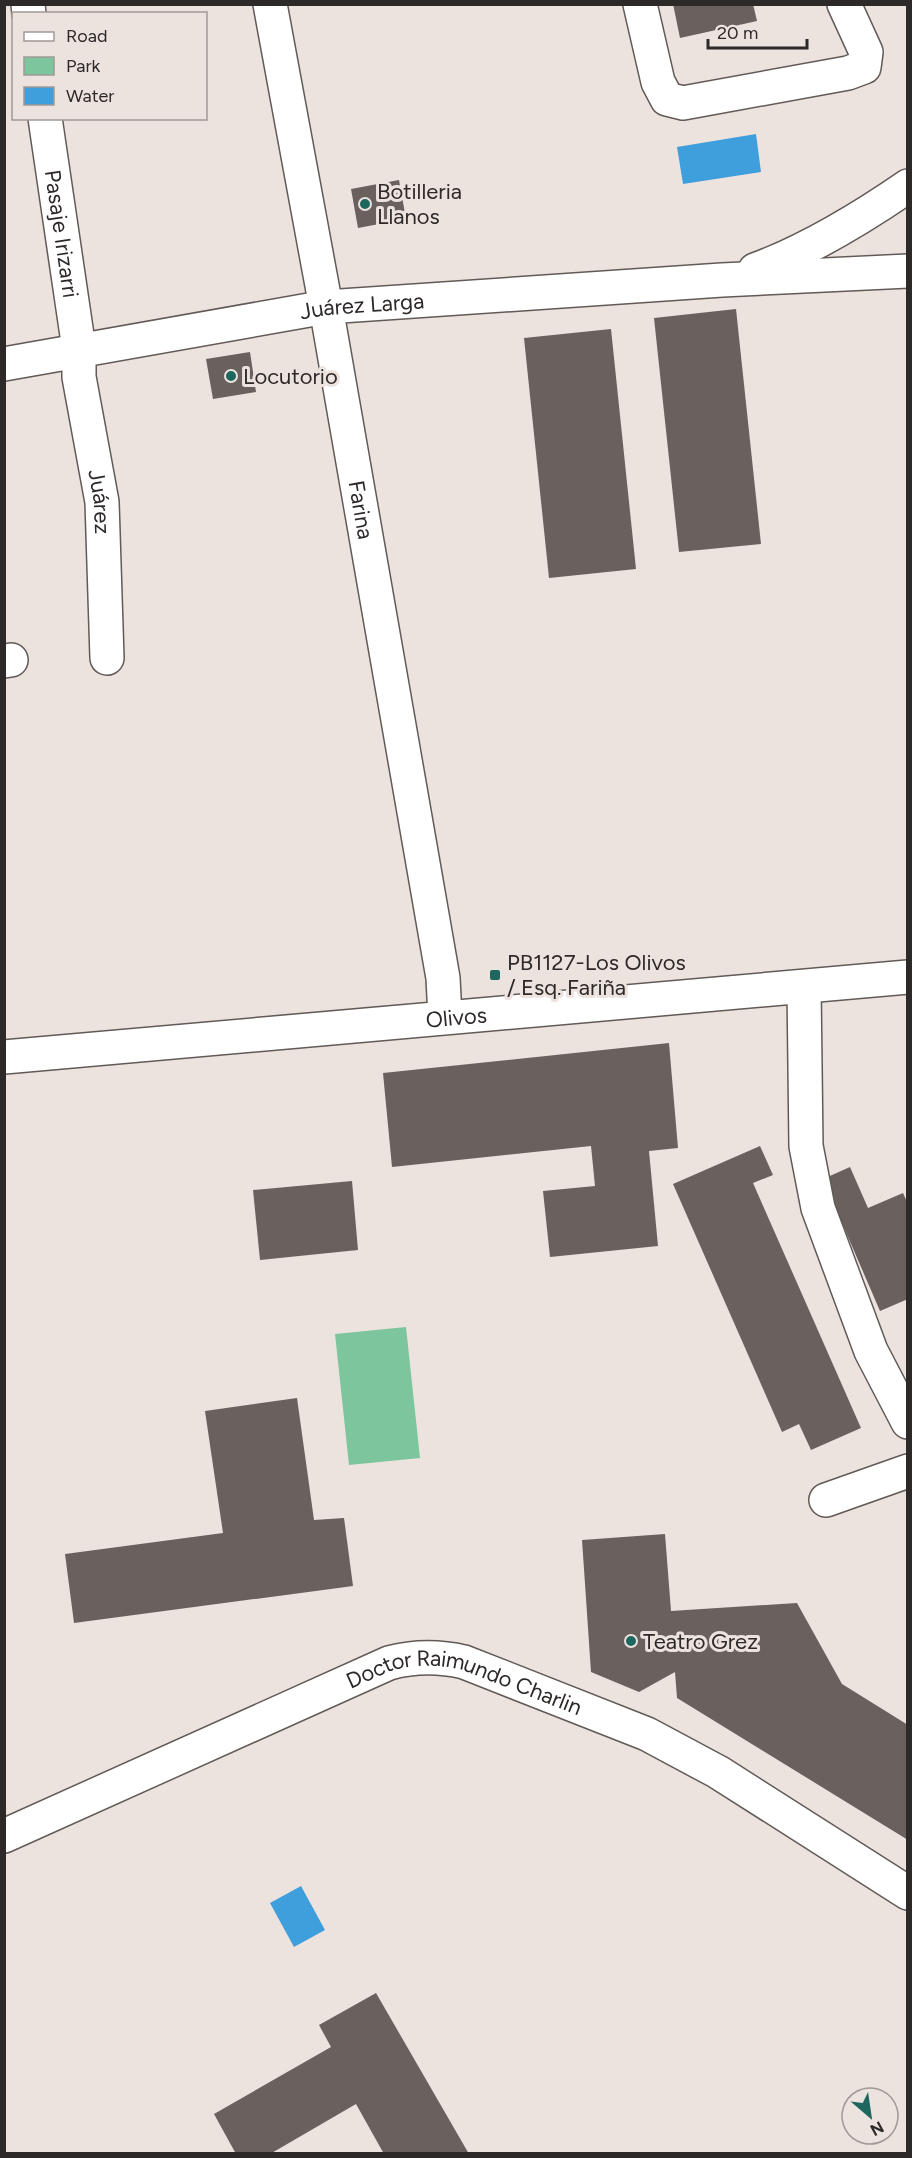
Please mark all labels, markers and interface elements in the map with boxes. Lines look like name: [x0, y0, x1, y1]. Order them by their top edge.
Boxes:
legend: [12, 12, 207, 120]
scale bar: [708, 12, 807, 50]
text: 20 m: [717, 22, 758, 44]
text: Road: [66, 25, 107, 47]
text: Park: [66, 55, 101, 77]
text: Water: [66, 85, 114, 107]
street label: Pasaje Irizarri: [39, 168, 85, 300]
place label: Botilleria Llanos: [377, 178, 462, 230]
marker: Botilleria Llanos: [358, 197, 372, 211]
street label: Juárez Larga: [298, 287, 425, 325]
place label: Locutorio: [243, 363, 338, 390]
marker: Locutorio: [224, 369, 238, 383]
street label: Juárez: [83, 467, 117, 534]
street label: Farina: [343, 478, 380, 541]
place label: PB1127-Los Olivos / Esq. Fariña: [507, 949, 686, 1001]
marker: PB1127-Los Olivos / Esq. Fariña: [488, 968, 502, 982]
street label: Olivos: [425, 1001, 488, 1033]
place label: Teatro Grez: [643, 1628, 758, 1655]
marker: Teatro Grez: [624, 1634, 638, 1648]
street label: Doctor Raimundo Charlin: [342, 1644, 586, 1721]
north arrow: [840, 2086, 900, 2146]
text: N: [867, 2117, 887, 2140]

